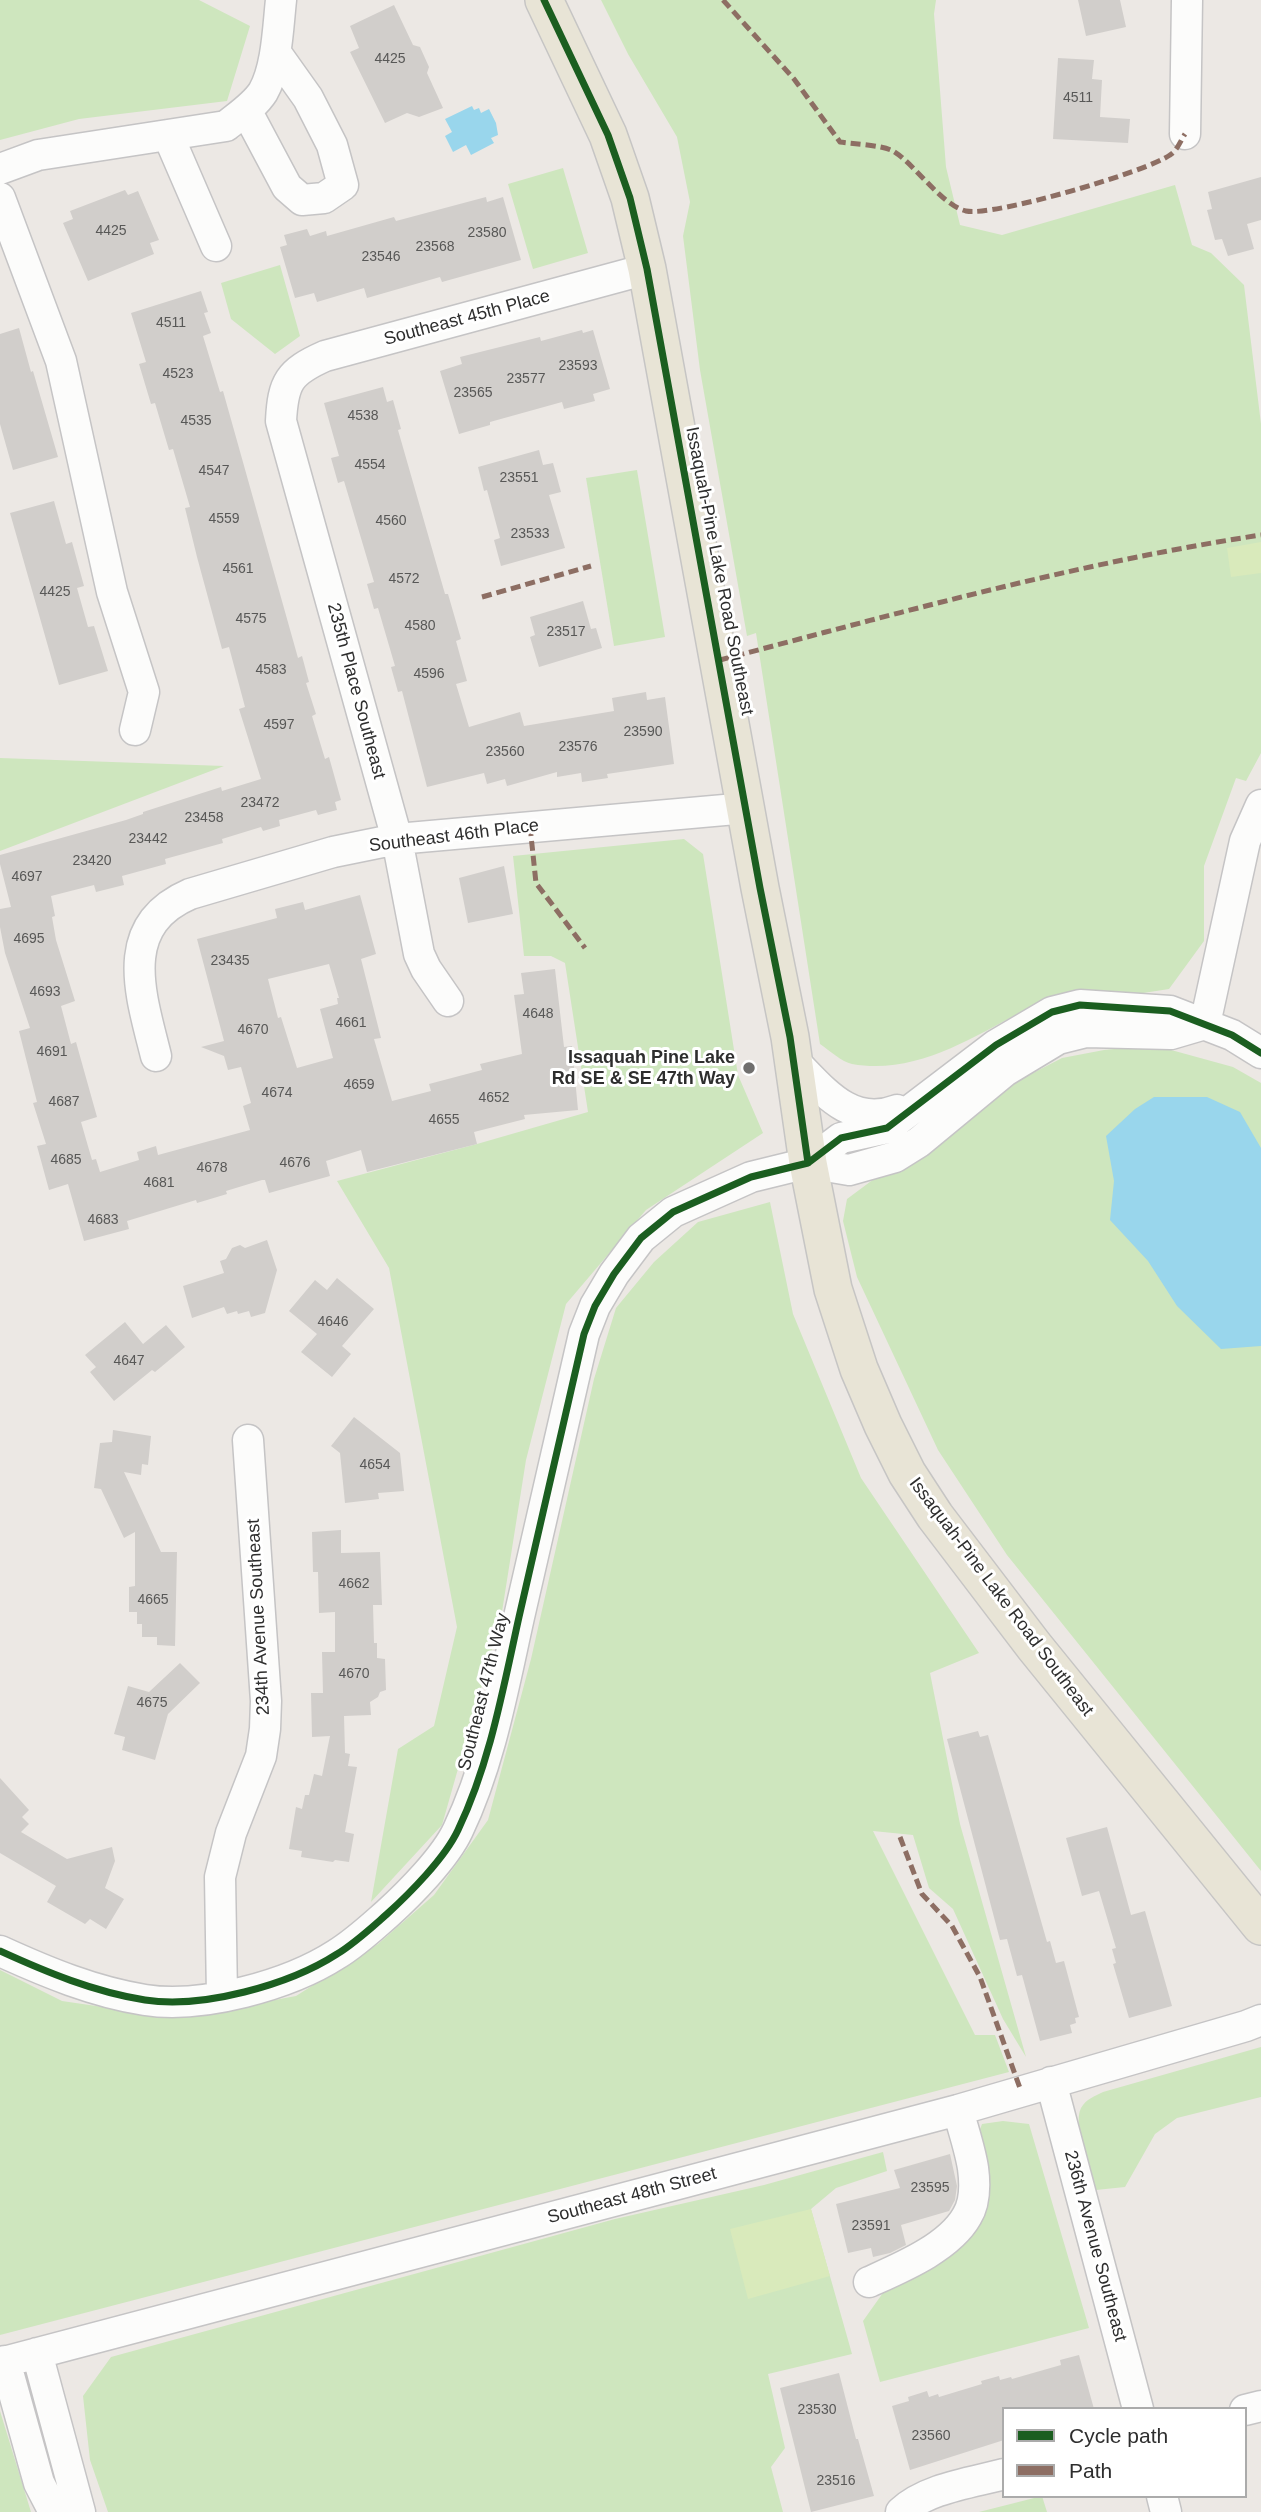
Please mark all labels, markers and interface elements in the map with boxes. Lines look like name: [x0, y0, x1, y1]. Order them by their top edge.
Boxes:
house number: 4425: [374, 51, 406, 67]
house number: 4511: [1063, 90, 1093, 106]
house number: 4425: [95, 223, 127, 239]
house number: 23580: [468, 225, 506, 241]
house number: 23568: [416, 239, 454, 255]
house number: 23546: [362, 249, 400, 265]
street label: Southeast 45th Place: [382, 285, 552, 351]
house number: 4511: [156, 315, 186, 331]
house number: 23593: [559, 358, 597, 374]
house number: 4523: [162, 366, 194, 382]
house number: 23577: [507, 371, 545, 387]
house number: 23565: [454, 385, 492, 401]
house number: 4538: [347, 408, 379, 424]
house number: 4535: [180, 413, 212, 429]
street label: Issaquah-Pine Lake Road Southeast: [680, 425, 758, 717]
house number: 4554: [354, 457, 386, 473]
house number: 4547: [198, 463, 230, 479]
house number: 23551: [500, 470, 538, 486]
house number: 4559: [208, 511, 240, 527]
house number: 4560: [375, 513, 407, 529]
house number: 23533: [511, 526, 549, 542]
house number: 4561: [222, 561, 254, 577]
house number: 4572: [388, 571, 420, 587]
house number: 4425: [39, 584, 71, 600]
street label: 235th Place Southeast: [322, 601, 390, 781]
house number: 4575: [235, 611, 267, 627]
house number: 4580: [404, 618, 436, 634]
house number: 23517: [547, 624, 585, 640]
house number: 4583: [255, 662, 287, 678]
house number: 4596: [413, 666, 445, 682]
house number: 4597: [263, 717, 295, 733]
house number: 23590: [624, 724, 662, 740]
house number: 23576: [559, 739, 597, 755]
house number: 23560: [486, 744, 524, 760]
house number: 23472: [241, 795, 279, 811]
house number: 23458: [185, 810, 223, 826]
street label: Southeast 46th Place: [368, 815, 540, 857]
house number: 23442: [129, 831, 167, 847]
house number: 23420: [73, 853, 111, 869]
house number: 4697: [11, 869, 43, 885]
house number: 4695: [13, 931, 45, 947]
house number: 23435: [211, 953, 249, 969]
house number: 4693: [29, 984, 61, 1000]
house number: 4648: [522, 1006, 554, 1022]
house number: 4661: [335, 1015, 367, 1031]
house number: 4670: [237, 1022, 269, 1038]
house number: 4691: [36, 1044, 68, 1060]
place label: Issaquah Pine Lake Rd SE & SE 47th Way: [552, 1047, 735, 1090]
marker: Issaquah Pine Lake Rd SE & SE 47th Way: [741, 1060, 757, 1076]
house number: 4659: [343, 1077, 375, 1093]
house number: 4674: [261, 1085, 293, 1101]
house number: 4652: [478, 1090, 510, 1106]
house number: 4687: [48, 1094, 80, 1110]
house number: 4655: [428, 1112, 460, 1128]
house number: 4685: [50, 1152, 82, 1168]
house number: 4676: [279, 1155, 311, 1171]
house number: 4678: [196, 1160, 228, 1176]
house number: 4681: [143, 1175, 175, 1191]
house number: 4683: [87, 1212, 119, 1228]
house number: 4646: [317, 1314, 349, 1330]
house number: 4647: [113, 1353, 145, 1369]
house number: 4654: [359, 1457, 391, 1473]
street label: Issaquah-Pine Lake Road Southeast: [904, 1473, 1098, 1721]
street label: 234th Avenue Southeast: [243, 1518, 275, 1716]
house number: 4662: [338, 1576, 370, 1592]
house number: 4665: [137, 1592, 169, 1608]
street label: Southeast 47th Way: [454, 1611, 514, 1773]
house number: 4670: [338, 1666, 370, 1682]
house number: 4675: [136, 1695, 168, 1711]
street label: 236th Avenue Southeast: [1059, 2148, 1131, 2344]
street label: Southeast 48th Street: [545, 2163, 719, 2229]
house number: 23595: [911, 2180, 949, 2196]
house number: 23591: [852, 2218, 890, 2234]
house number: 23530: [798, 2402, 836, 2418]
legend: [1002, 2407, 1247, 2498]
text: Cycle path: [1069, 2424, 1168, 2447]
house number: 23560: [912, 2428, 950, 2444]
text: Path: [1069, 2459, 1112, 2482]
house number: 23516: [817, 2473, 855, 2489]

